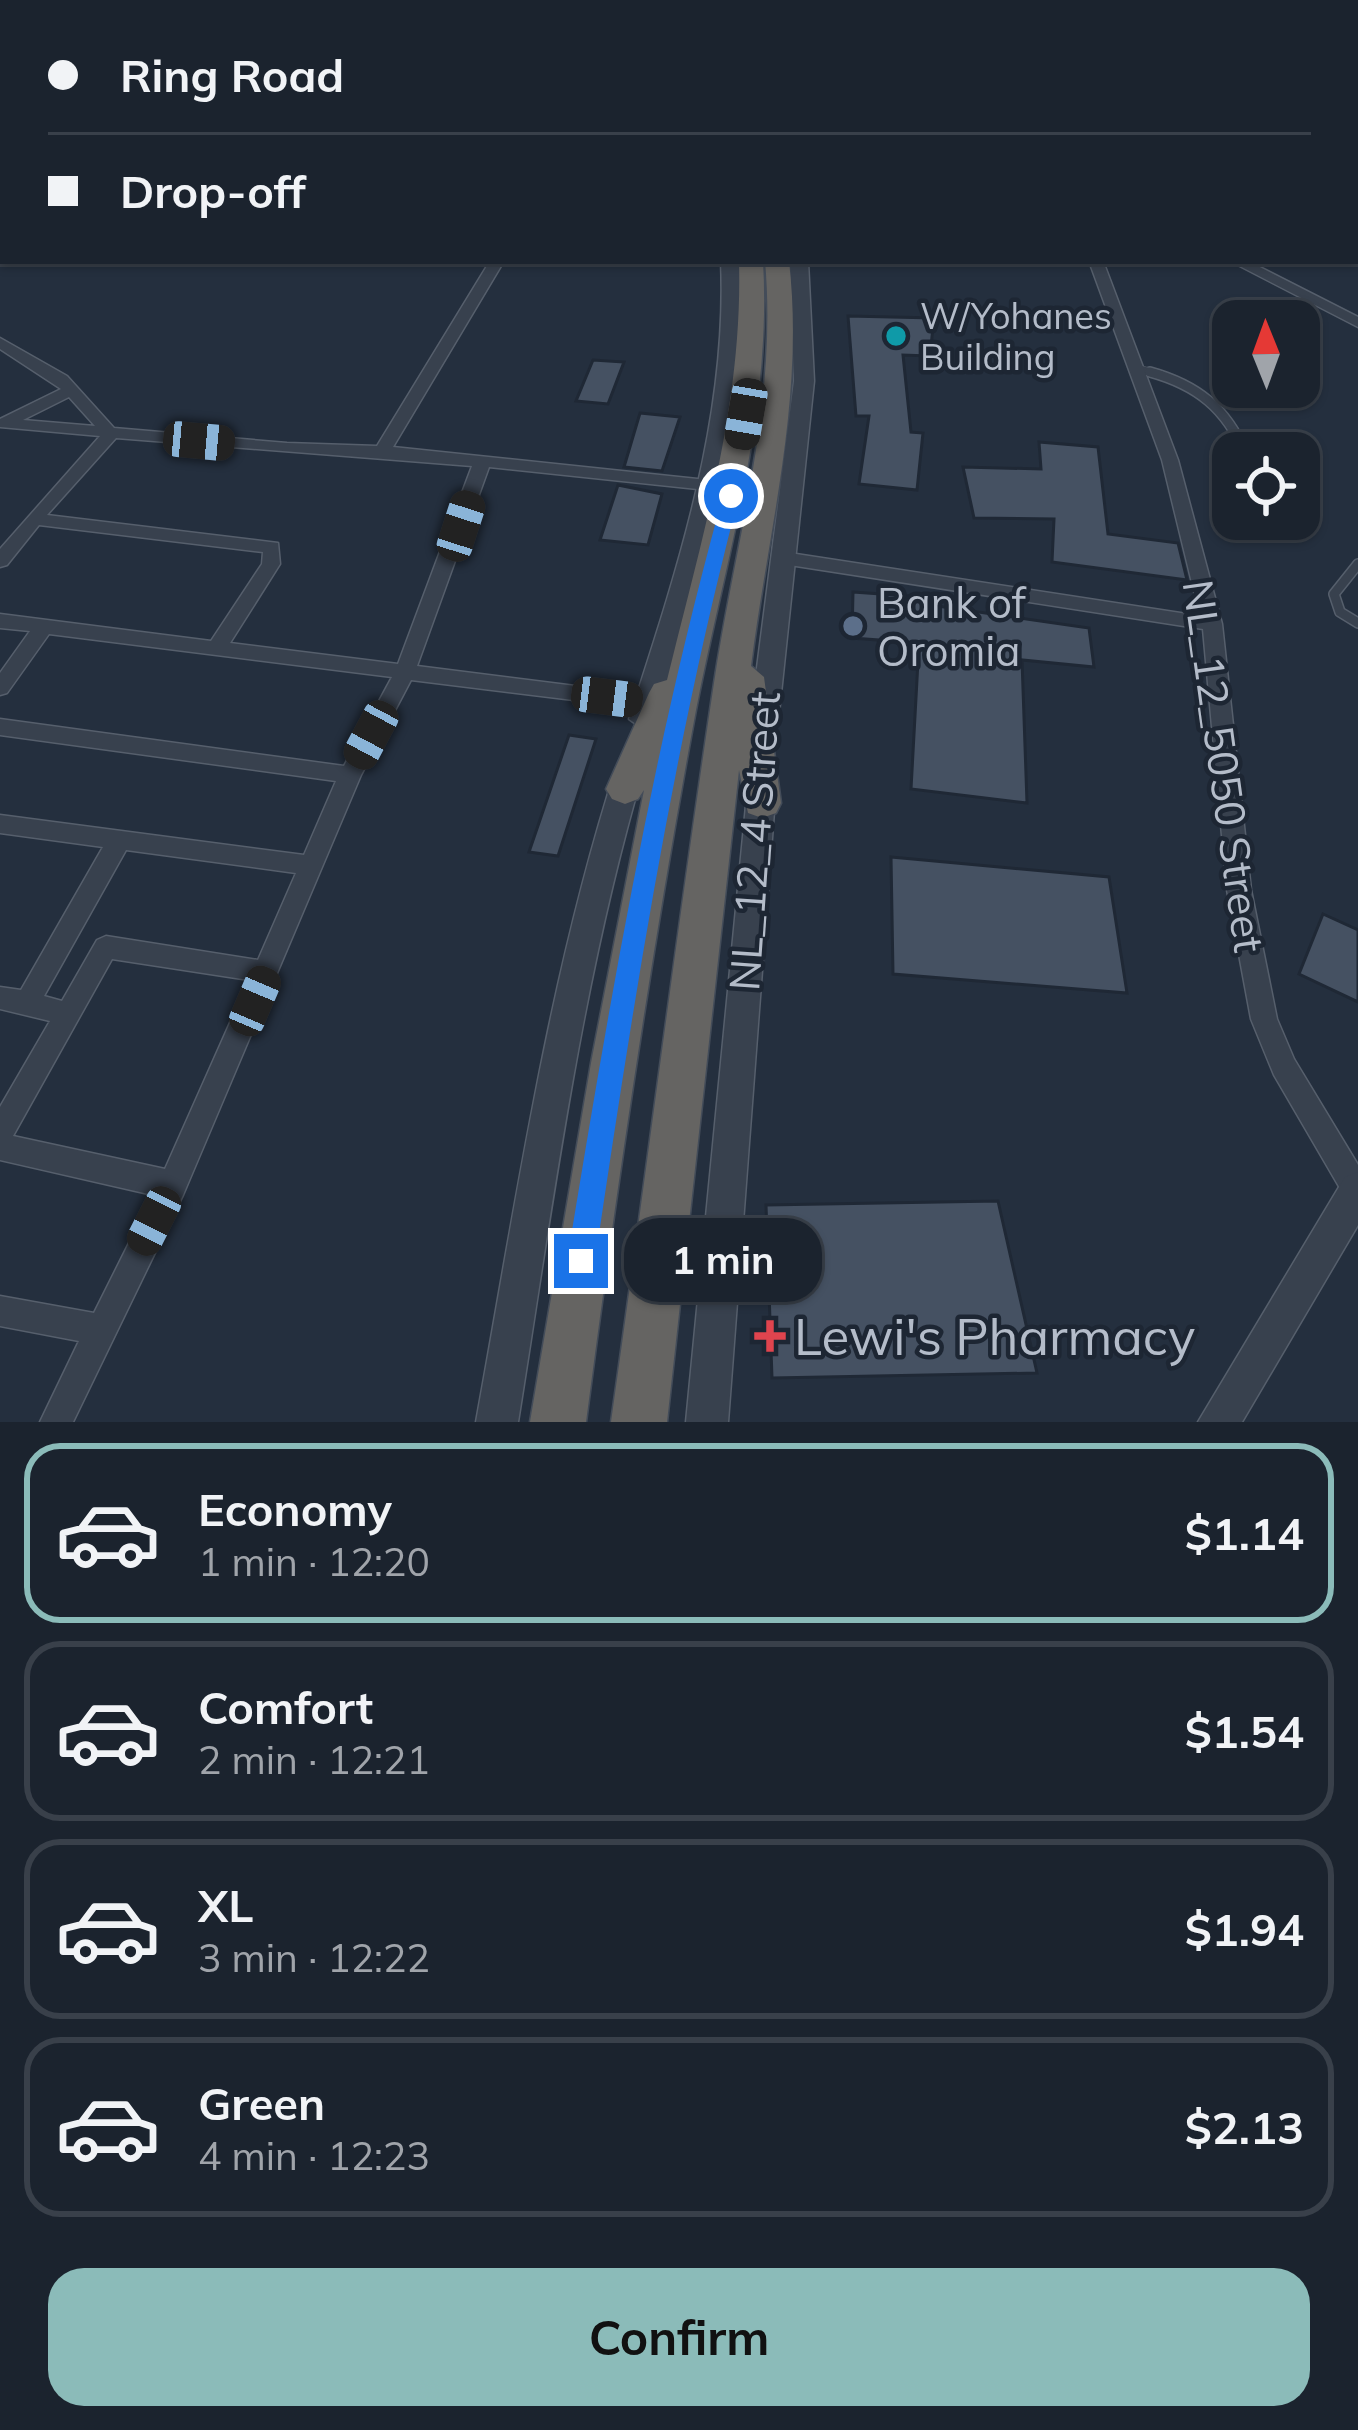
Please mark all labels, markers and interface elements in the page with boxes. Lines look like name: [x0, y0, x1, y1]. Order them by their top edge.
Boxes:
text: Ring Road: [120, 47, 344, 103]
text: Drop-off: [120, 163, 306, 219]
place label: W/Yohanes Building: [920, 293, 1112, 379]
north arrow: [1212, 300, 1320, 408]
map controls: [1212, 300, 1320, 540]
marker: W/Yohanes Building: [883, 323, 909, 349]
car: [722, 375, 770, 453]
car: [162, 420, 236, 462]
button: locate: [1212, 432, 1320, 540]
route start: [704, 469, 758, 523]
car: [433, 486, 489, 566]
place label: Bank of Oromia: [877, 576, 1027, 677]
street label: NL_12_5050 Street: [1172, 576, 1276, 956]
marker: Bank of Oromia: [840, 613, 866, 639]
car: [569, 675, 645, 719]
street label: NL_12_4 Street: [717, 690, 791, 992]
car: [338, 695, 404, 775]
car: [224, 961, 286, 1041]
car: [122, 1181, 186, 1261]
callout: 1 min: [623, 1219, 821, 1303]
route end: [554, 1234, 608, 1288]
text: 1 min: [672, 1235, 774, 1284]
place label: Lewi's Pharmacy: [794, 1304, 1195, 1368]
marker: Lewi's Pharmacy: [757, 1323, 783, 1349]
icon: car: [54, 1479, 162, 1587]
text: Economy: [198, 1481, 392, 1537]
text: $1.14: [1185, 1505, 1304, 1561]
text: 1 min · 12:20: [198, 1537, 430, 1586]
icon: car: [54, 1677, 162, 1785]
text: Comfort: [198, 1679, 373, 1735]
text: $1.54: [1185, 1703, 1304, 1759]
text: 2 min · 12:21: [198, 1735, 430, 1784]
icon: car: [54, 1875, 162, 1983]
text: XL: [198, 1877, 253, 1933]
text: $1.94: [1185, 1901, 1304, 1957]
text: 3 min · 12:22: [198, 1933, 430, 1982]
icon: car: [54, 2073, 162, 2181]
text: Green: [198, 2075, 325, 2131]
text: $2.13: [1185, 2099, 1304, 2155]
text: 4 min · 12:23: [198, 2131, 430, 2180]
button: Confirm: [48, 2268, 1310, 2406]

